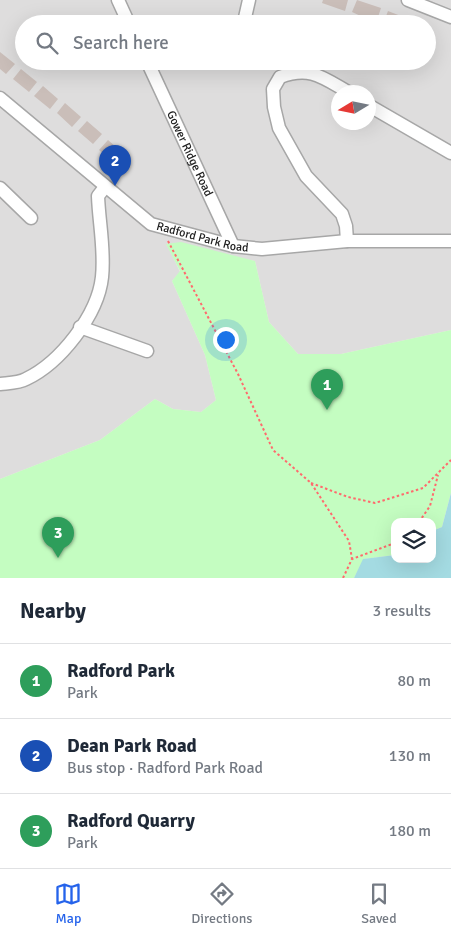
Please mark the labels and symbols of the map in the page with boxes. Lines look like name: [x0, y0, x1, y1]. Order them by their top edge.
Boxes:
north arrow: [331, 85, 376, 130]
street label: Gower Ridge Road: [163, 108, 216, 199]
pin: 2: [99, 145, 131, 186]
street label: Radford Park Road: [155, 219, 249, 256]
your location: [213, 327, 239, 353]
pin: 1: [311, 369, 343, 410]
pin: 3: [42, 517, 74, 558]

